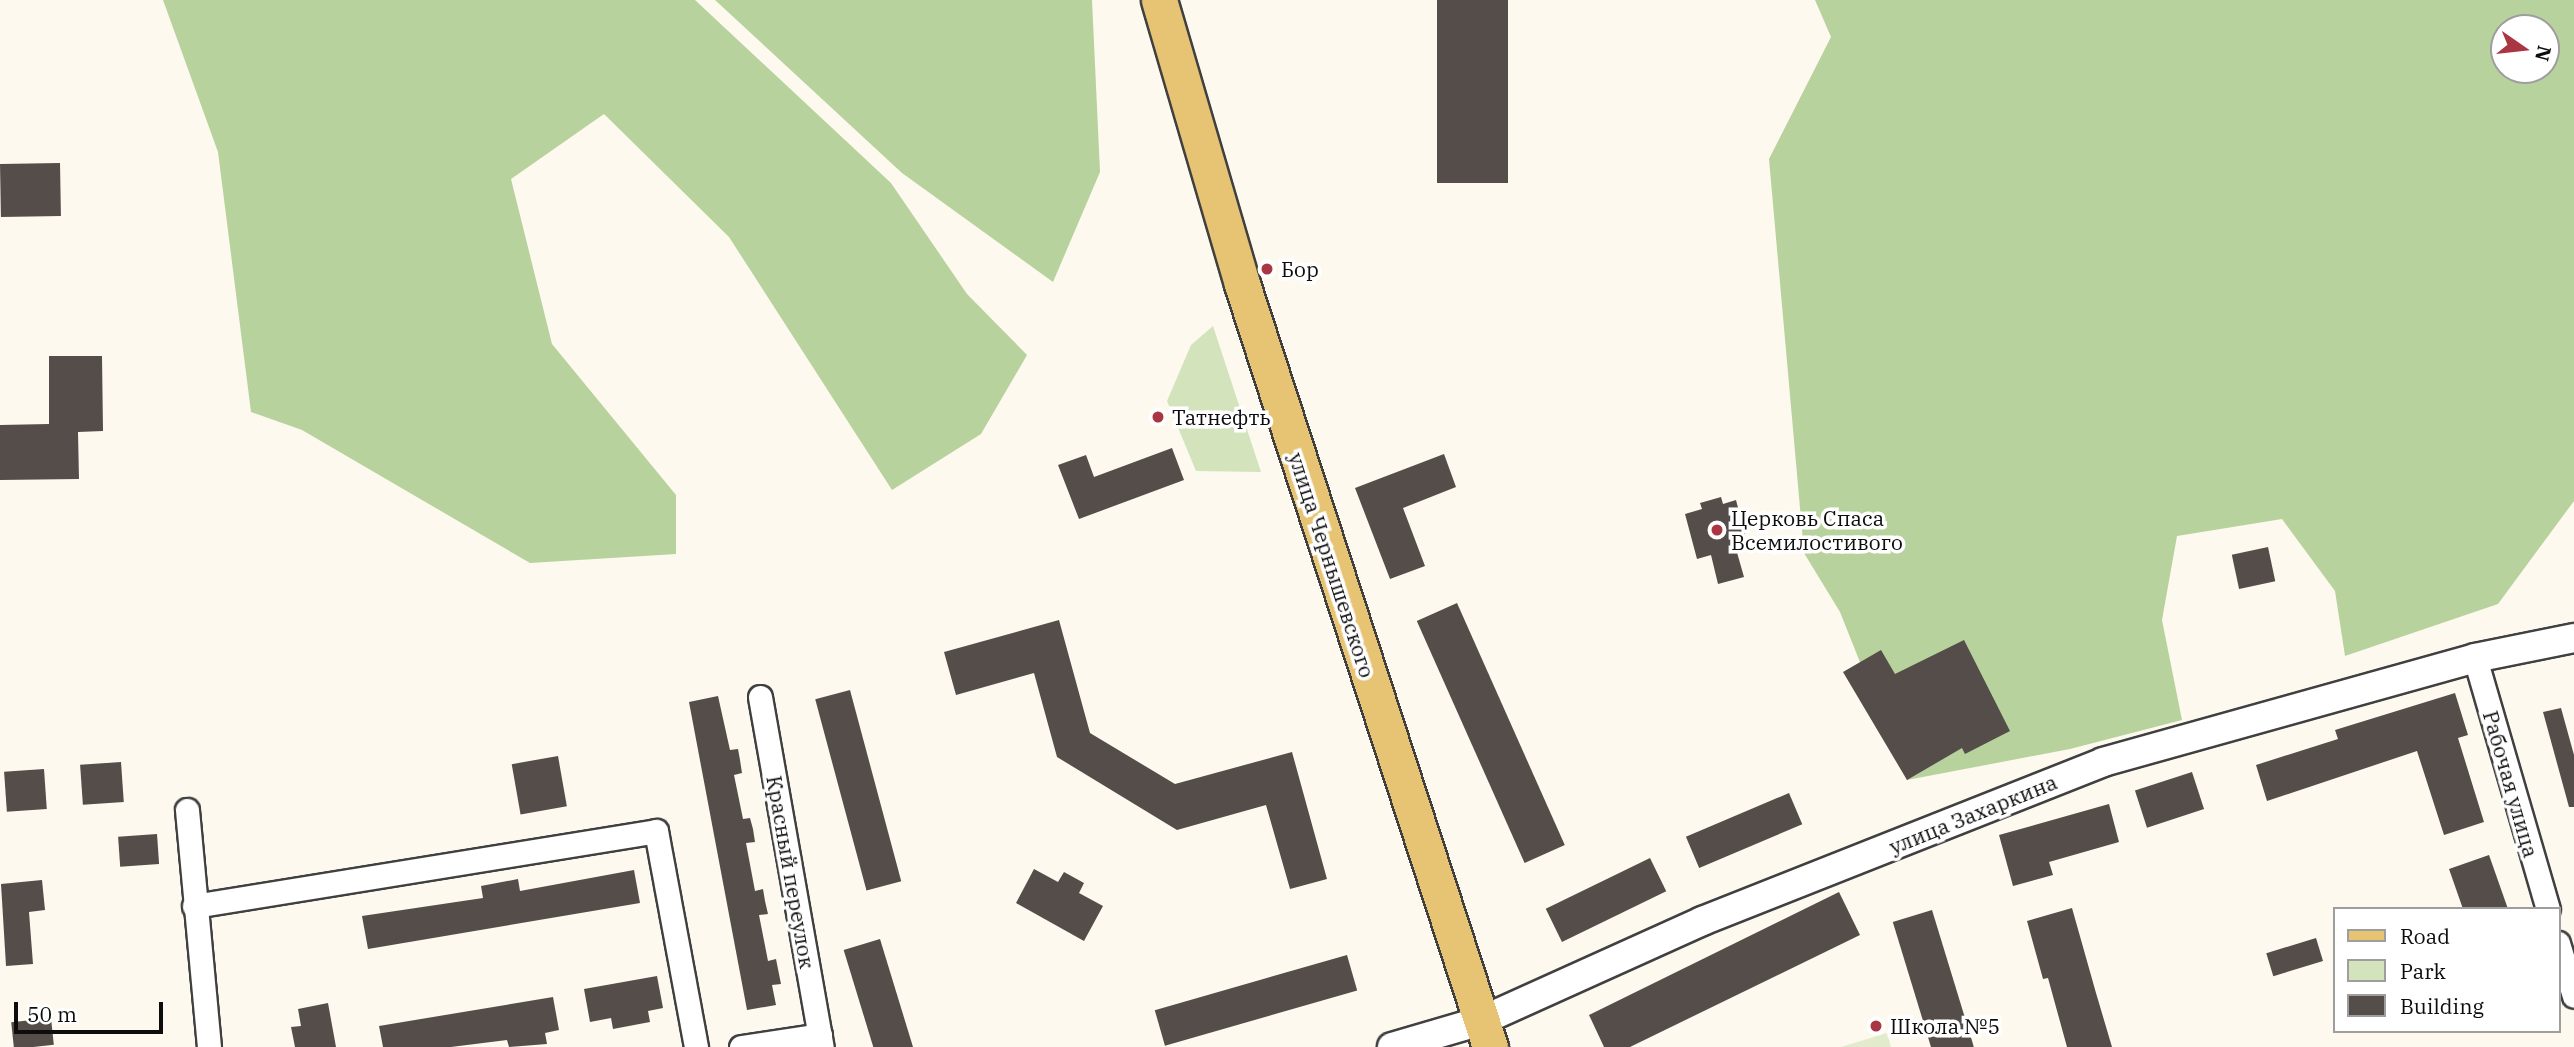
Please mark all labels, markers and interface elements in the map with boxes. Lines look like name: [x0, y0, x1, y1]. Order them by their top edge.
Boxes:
north arrow: [2490, 14, 2560, 84]
text: N: [2530, 43, 2557, 64]
place label: Бор: [1281, 256, 1319, 282]
marker: Бор: [1259, 261, 1275, 277]
place label: Татнефть: [1172, 404, 1271, 430]
marker: Татнефть: [1150, 409, 1166, 425]
street label: улица Чернышевского: [1284, 449, 1380, 681]
place label: Церковь Спаса Всемилостивого: [1731, 505, 1903, 555]
marker: Церковь Спаса Всемилостивого: [1709, 522, 1725, 538]
street label: Рабочая улица: [2478, 708, 2544, 860]
street label: улица Захаркина: [1885, 769, 2061, 859]
street label: Красный переулок: [762, 774, 820, 970]
legend: [2332, 907, 2560, 1033]
text: Road: [2400, 922, 2450, 950]
text: Park: [2400, 957, 2446, 985]
scale bar: [18, 988, 166, 1032]
text: Building: [2400, 992, 2484, 1020]
text: 50 m: [27, 1000, 77, 1028]
place label: Школа №5: [1890, 1013, 2000, 1039]
marker: Школа №5: [1868, 1018, 1884, 1034]

